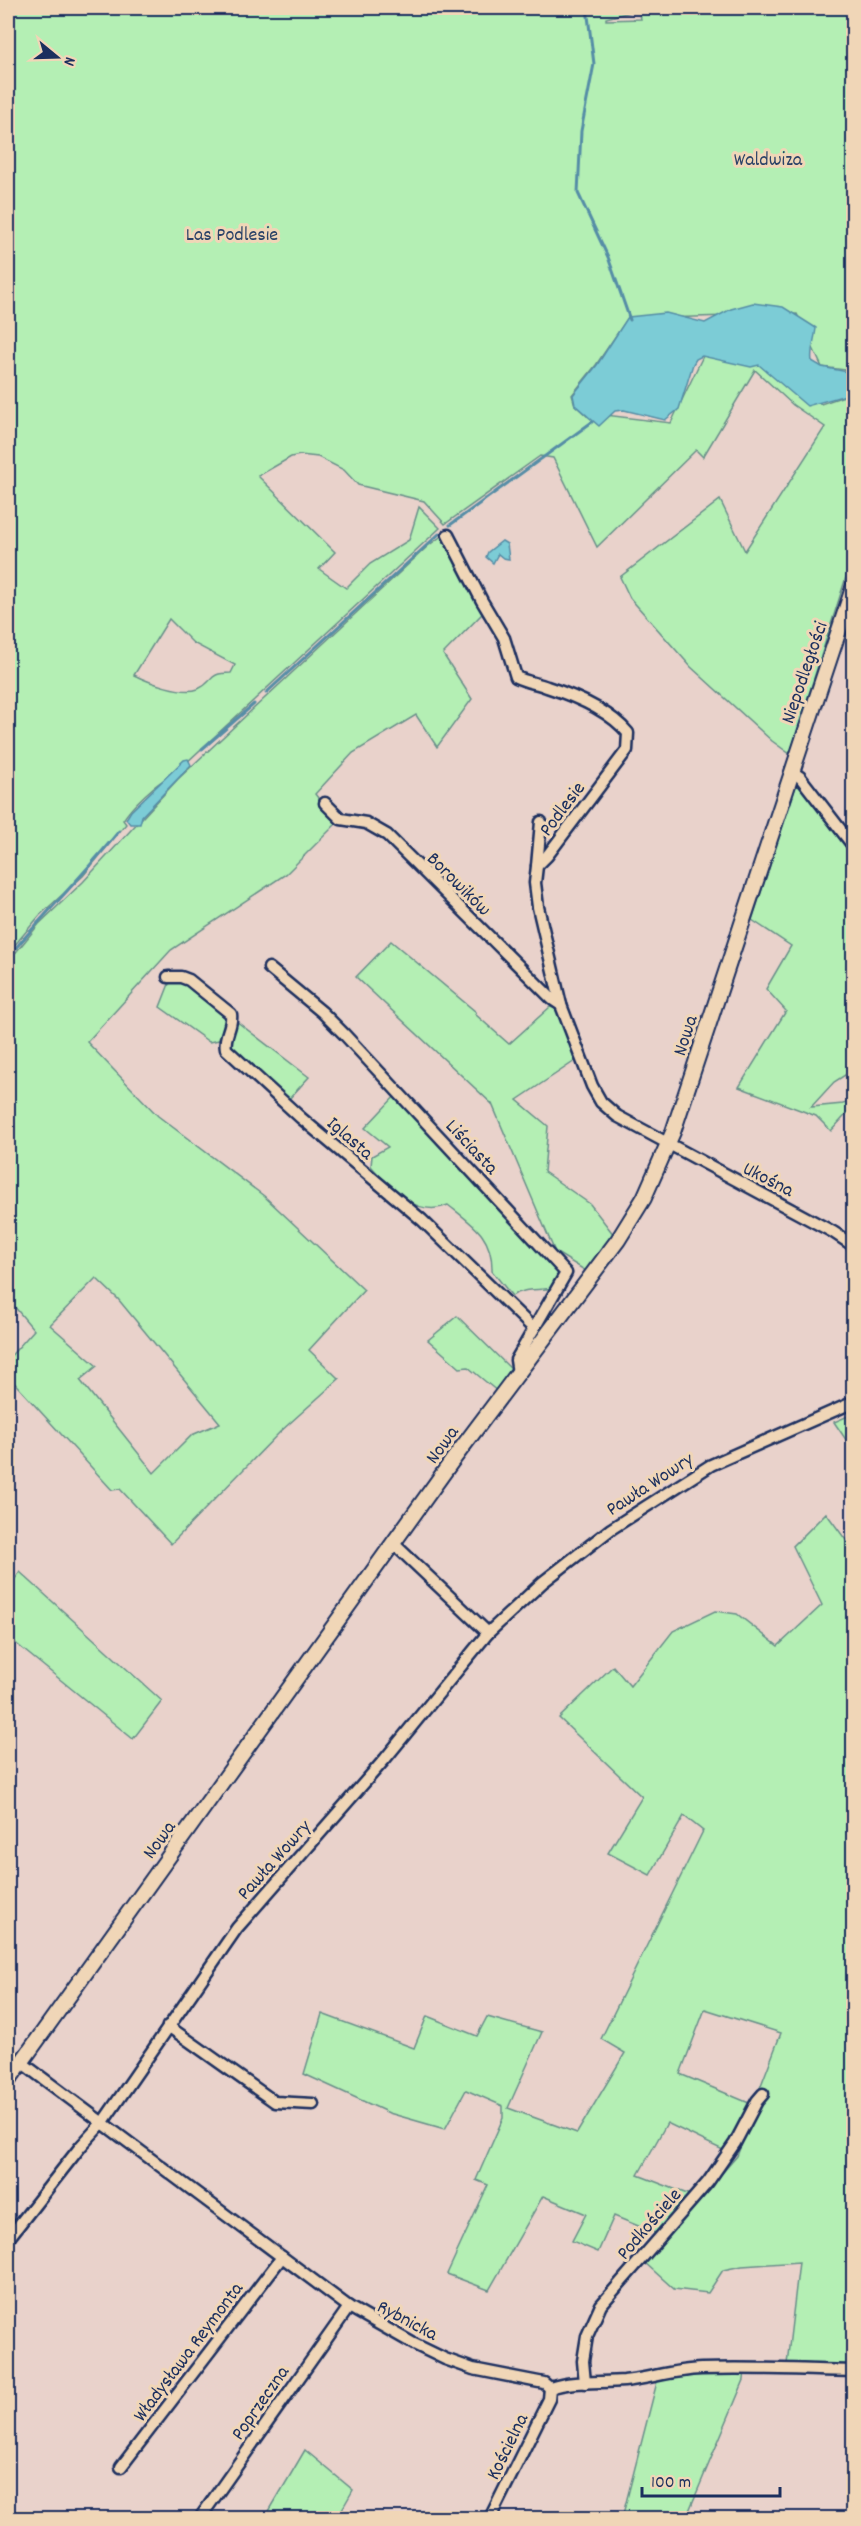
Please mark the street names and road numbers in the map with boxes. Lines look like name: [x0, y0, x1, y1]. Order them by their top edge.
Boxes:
street label: Niepodległości: [775, 618, 837, 728]
street label: Podlesie: [534, 777, 593, 843]
street label: Borowików: [419, 847, 497, 924]
street label: Nowa: [667, 1011, 707, 1060]
street label: Iglasta: [319, 1111, 379, 1168]
street label: Liściasta: [438, 1114, 504, 1182]
street label: Ukośna: [737, 1156, 799, 1206]
street label: Nowa: [420, 1420, 467, 1471]
street label: Pawła Wowry: [601, 1446, 701, 1524]
street label: Pawła Wowry: [232, 1814, 319, 1907]
street label: Nowa: [137, 1815, 184, 1866]
street label: Podkościele: [611, 2183, 690, 2267]
street label: Władysława Reymonta: [128, 2277, 252, 2428]
street label: Rybnicka: [371, 2294, 442, 2350]
street label: Poprzeczna: [226, 2360, 298, 2447]
street label: Kościelna: [481, 2409, 537, 2485]

